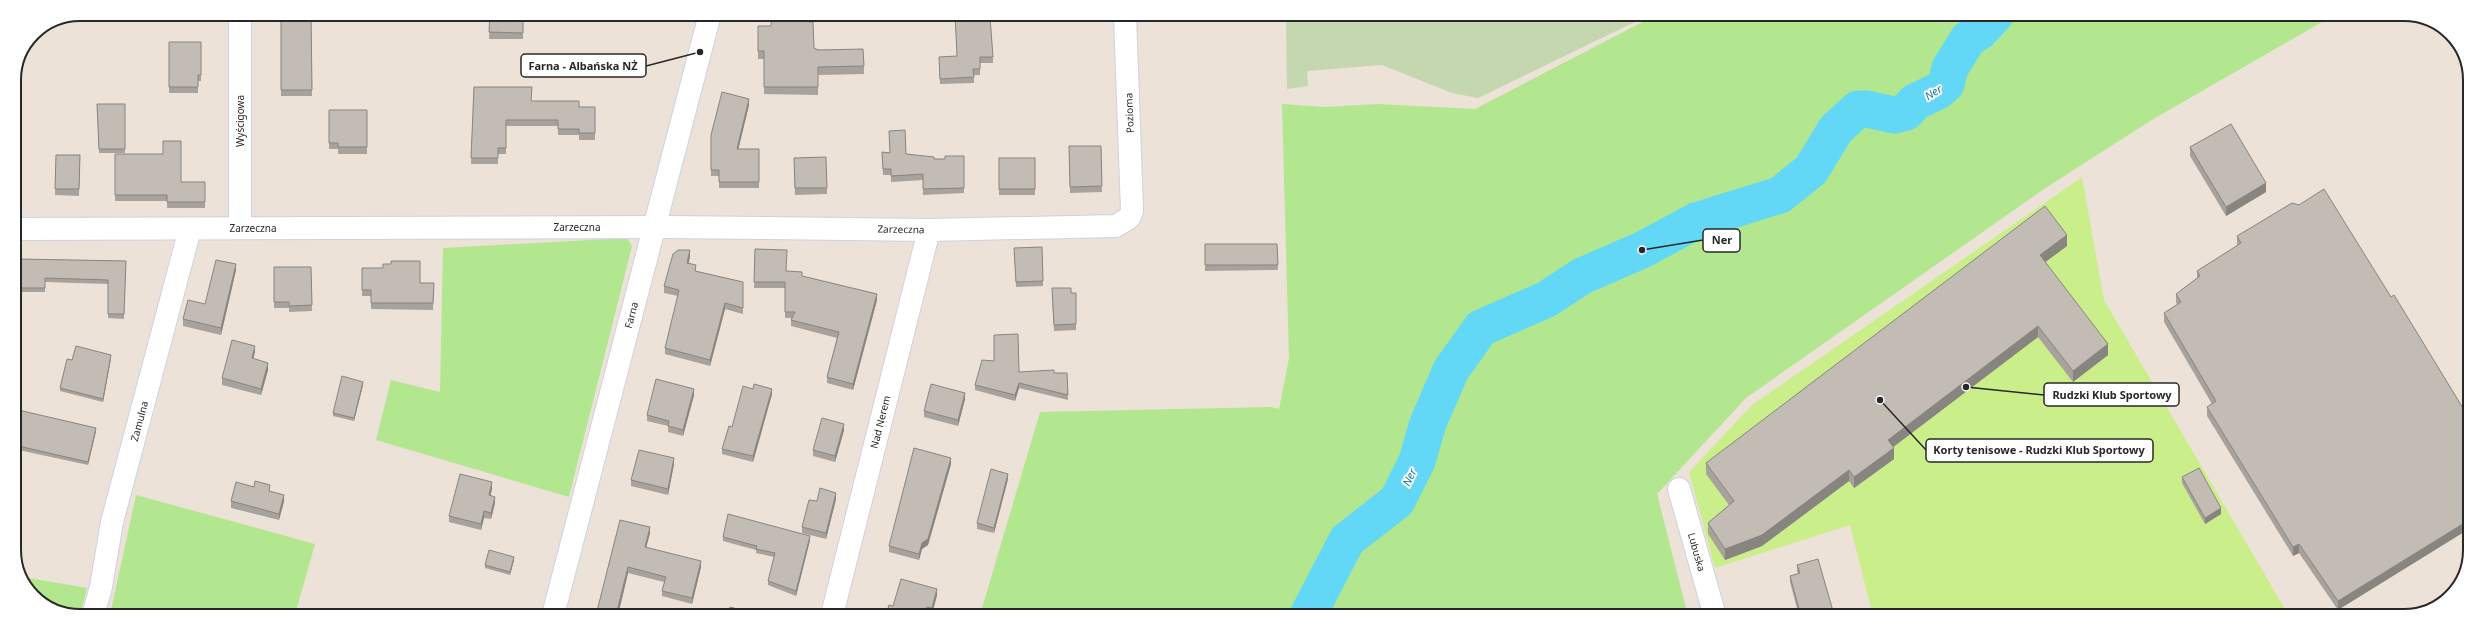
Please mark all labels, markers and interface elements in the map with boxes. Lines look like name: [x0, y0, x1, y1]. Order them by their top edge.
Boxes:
callout: Farna - Albańska NŻ: [521, 54, 646, 77]
text: Farna - Albańska NŻ: [528, 58, 638, 73]
water label: Ner: [1922, 81, 1945, 103]
street label: Pozioma: [1121, 93, 1137, 133]
street label: Wyścigowa: [233, 95, 247, 147]
street label: Zarzeczna: [553, 220, 601, 234]
street label: Zarzeczna: [229, 221, 277, 235]
street label: Zarzeczna: [877, 222, 925, 236]
callout: Ner: [1703, 229, 1740, 252]
text: Ner: [1712, 232, 1732, 247]
street label: Farna: [621, 300, 641, 330]
callout: Rudzki Klub Sportowy: [2044, 383, 2179, 406]
text: Rudzki Klub Sportowy: [2052, 387, 2172, 402]
street label: Nad Nerem: [867, 394, 893, 450]
street label: Zamulna: [127, 399, 151, 443]
callout: Korty tenisowe - Rudzki Klub Sportowy: [1926, 439, 2153, 462]
text: Korty tenisowe - Rudzki Klub Sportowy: [1933, 442, 2145, 457]
water label: Ner: [1398, 465, 1420, 488]
street label: Lubuska: [1685, 531, 1709, 573]

